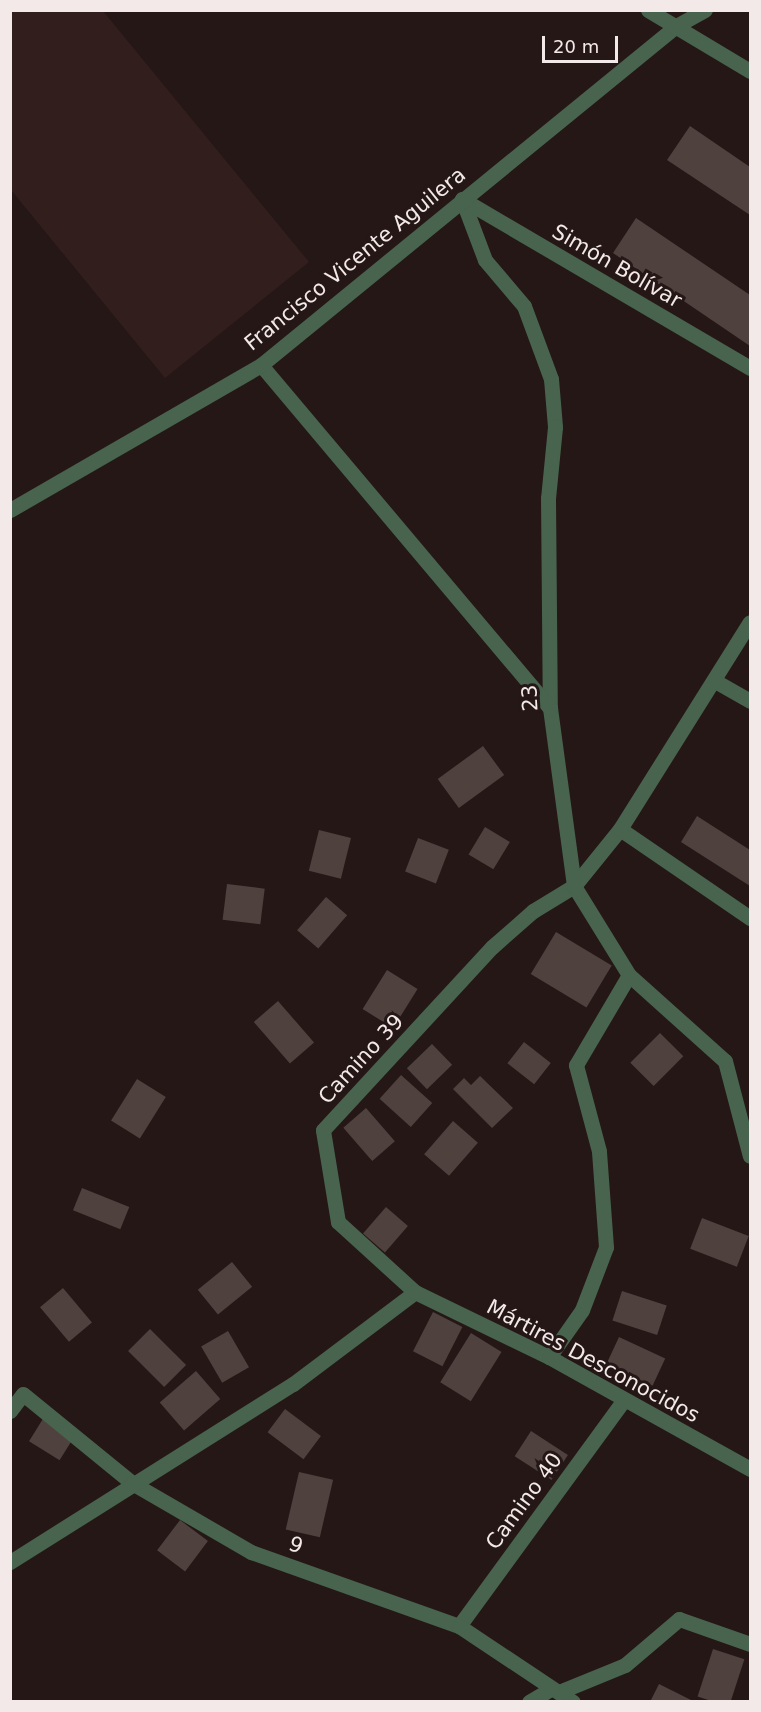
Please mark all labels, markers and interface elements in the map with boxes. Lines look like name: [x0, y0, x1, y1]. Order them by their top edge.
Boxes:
scale bar: [545, 24, 622, 62]
text: 20 m: [553, 36, 599, 57]
street label: Francisco Vicente Aguilera: [239, 162, 471, 356]
street label: Simón Bolívar: [548, 219, 686, 313]
street label: 23: [517, 684, 543, 712]
street label: Camino 39: [313, 1009, 409, 1109]
street label: Mártires Desconocidos: [482, 1294, 704, 1428]
street label: Camino 40: [480, 1448, 568, 1554]
street label: 9: [285, 1531, 307, 1559]

